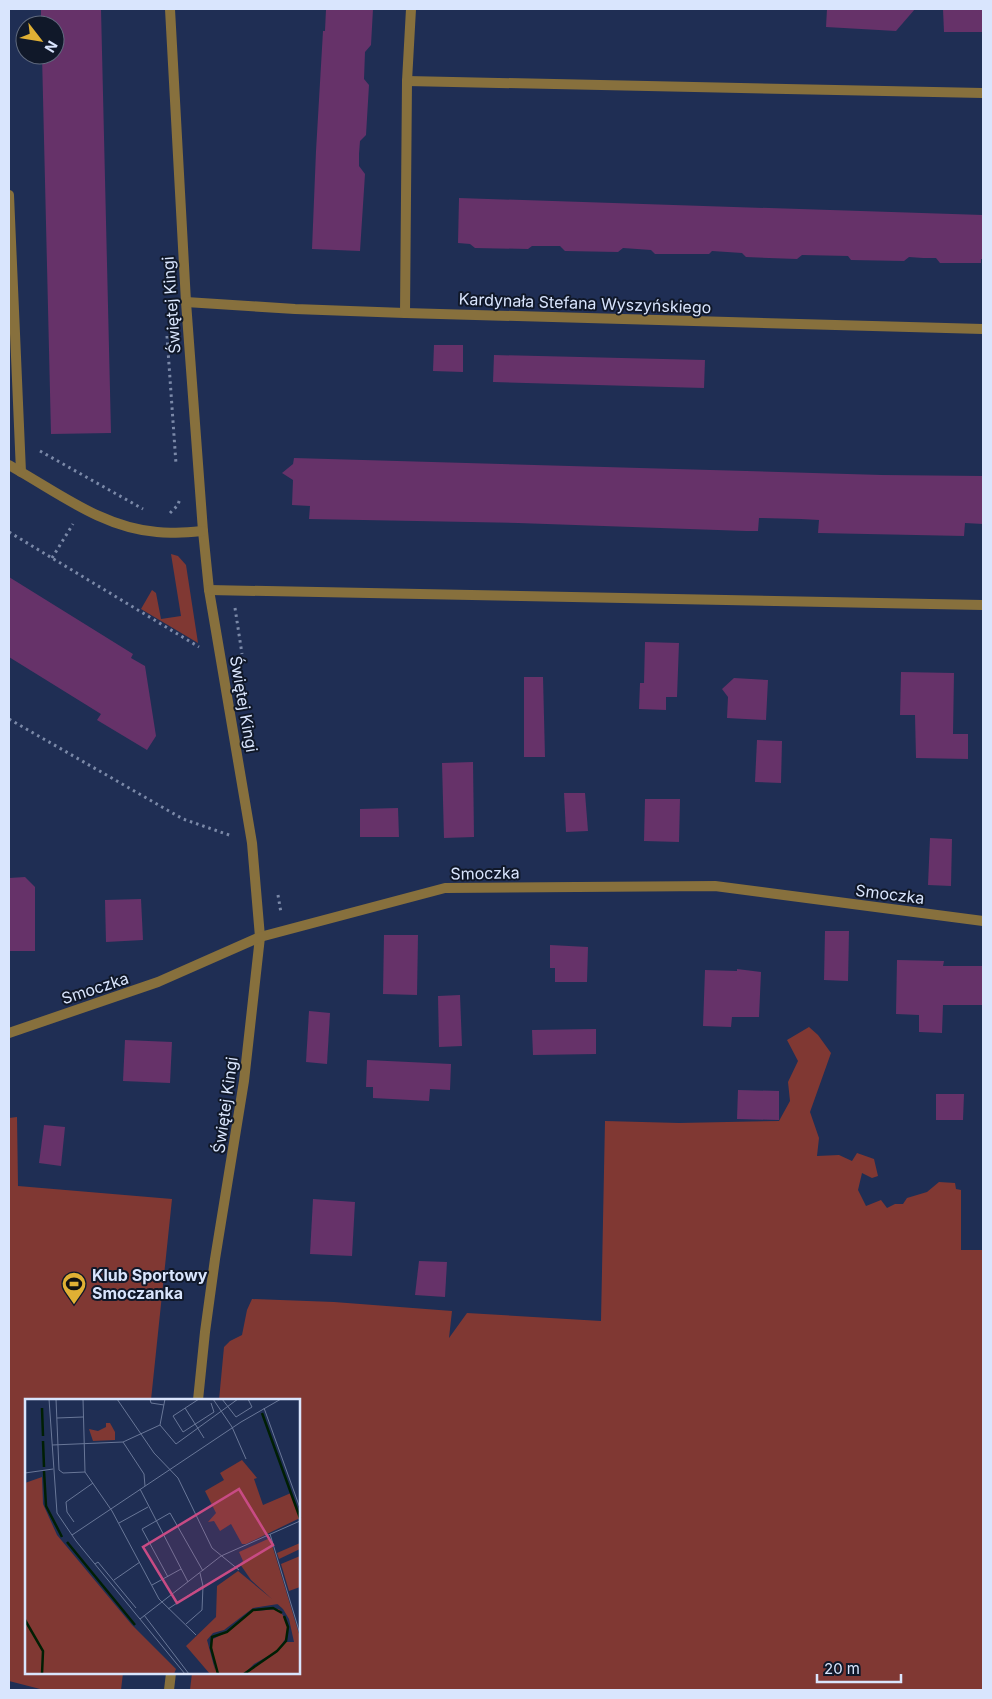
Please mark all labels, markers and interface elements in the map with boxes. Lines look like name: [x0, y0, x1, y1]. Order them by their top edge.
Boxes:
north arrow: [15, 15, 65, 65]
text: N: [42, 38, 62, 56]
street label: Świętej Kingi: [158, 256, 184, 354]
street label: Kardynała Stefana Wyszyńskiego: [458, 289, 712, 317]
street label: Świętej Kingi: [226, 654, 262, 754]
street label: Smoczka: [450, 862, 520, 884]
street label: Smoczka: [854, 880, 926, 908]
street label: Smoczka: [59, 968, 131, 1008]
street label: Świętej Kingi: [208, 1055, 242, 1155]
place label: Klub Sportowy Smoczanka: [92, 1265, 208, 1303]
sports icon: Klub Sportowy Smoczanka: [61, 1271, 87, 1305]
inset map: [25, 1399, 300, 1674]
scale bar: [817, 1652, 901, 1684]
text: 20 m: [824, 1659, 860, 1678]

